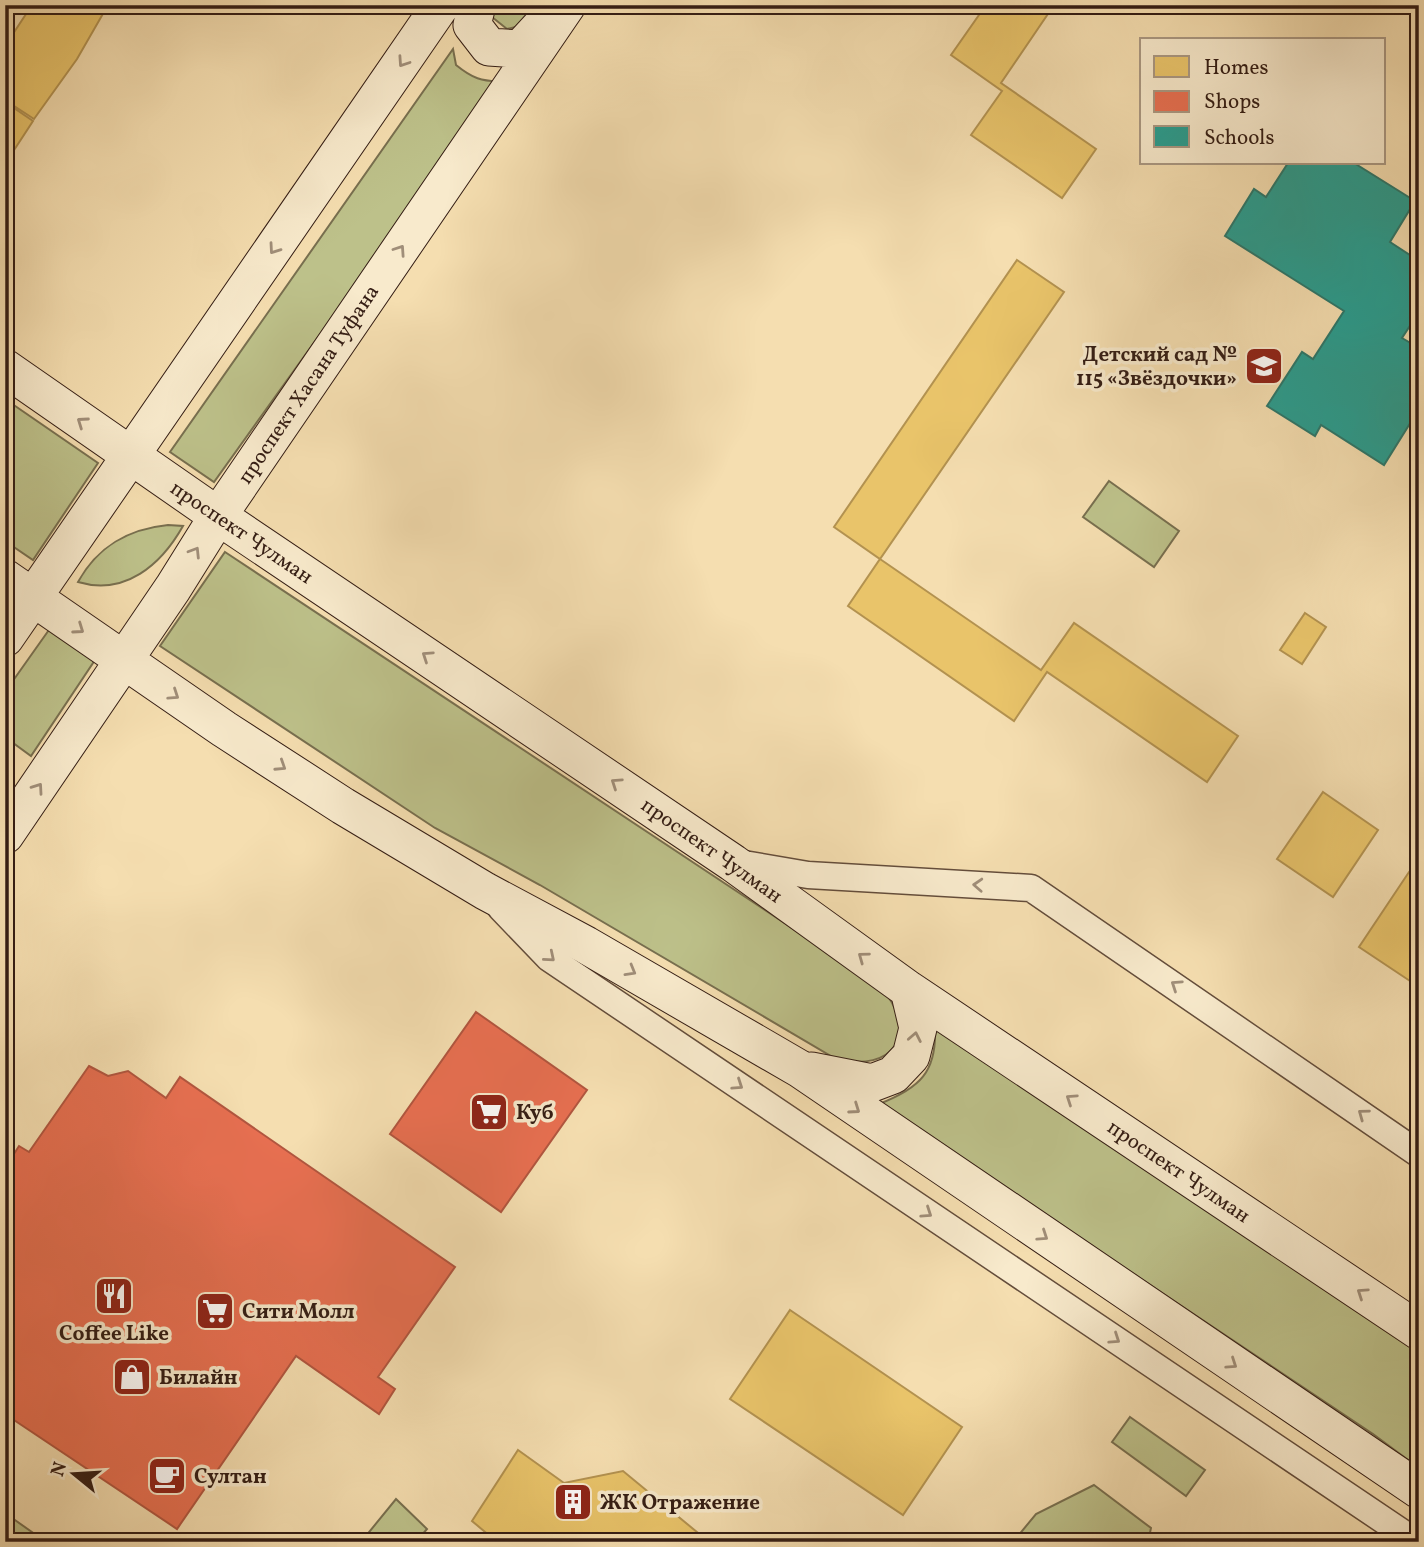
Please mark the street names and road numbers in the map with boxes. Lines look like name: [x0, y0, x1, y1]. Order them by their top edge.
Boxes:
street label: проспект Хасана Туфана: [232, 279, 387, 490]
street label: проспект Чулман: [164, 475, 319, 592]
street label: проспект Чулман: [635, 792, 788, 911]
street label: проспект Чулман: [1101, 1114, 1256, 1231]

